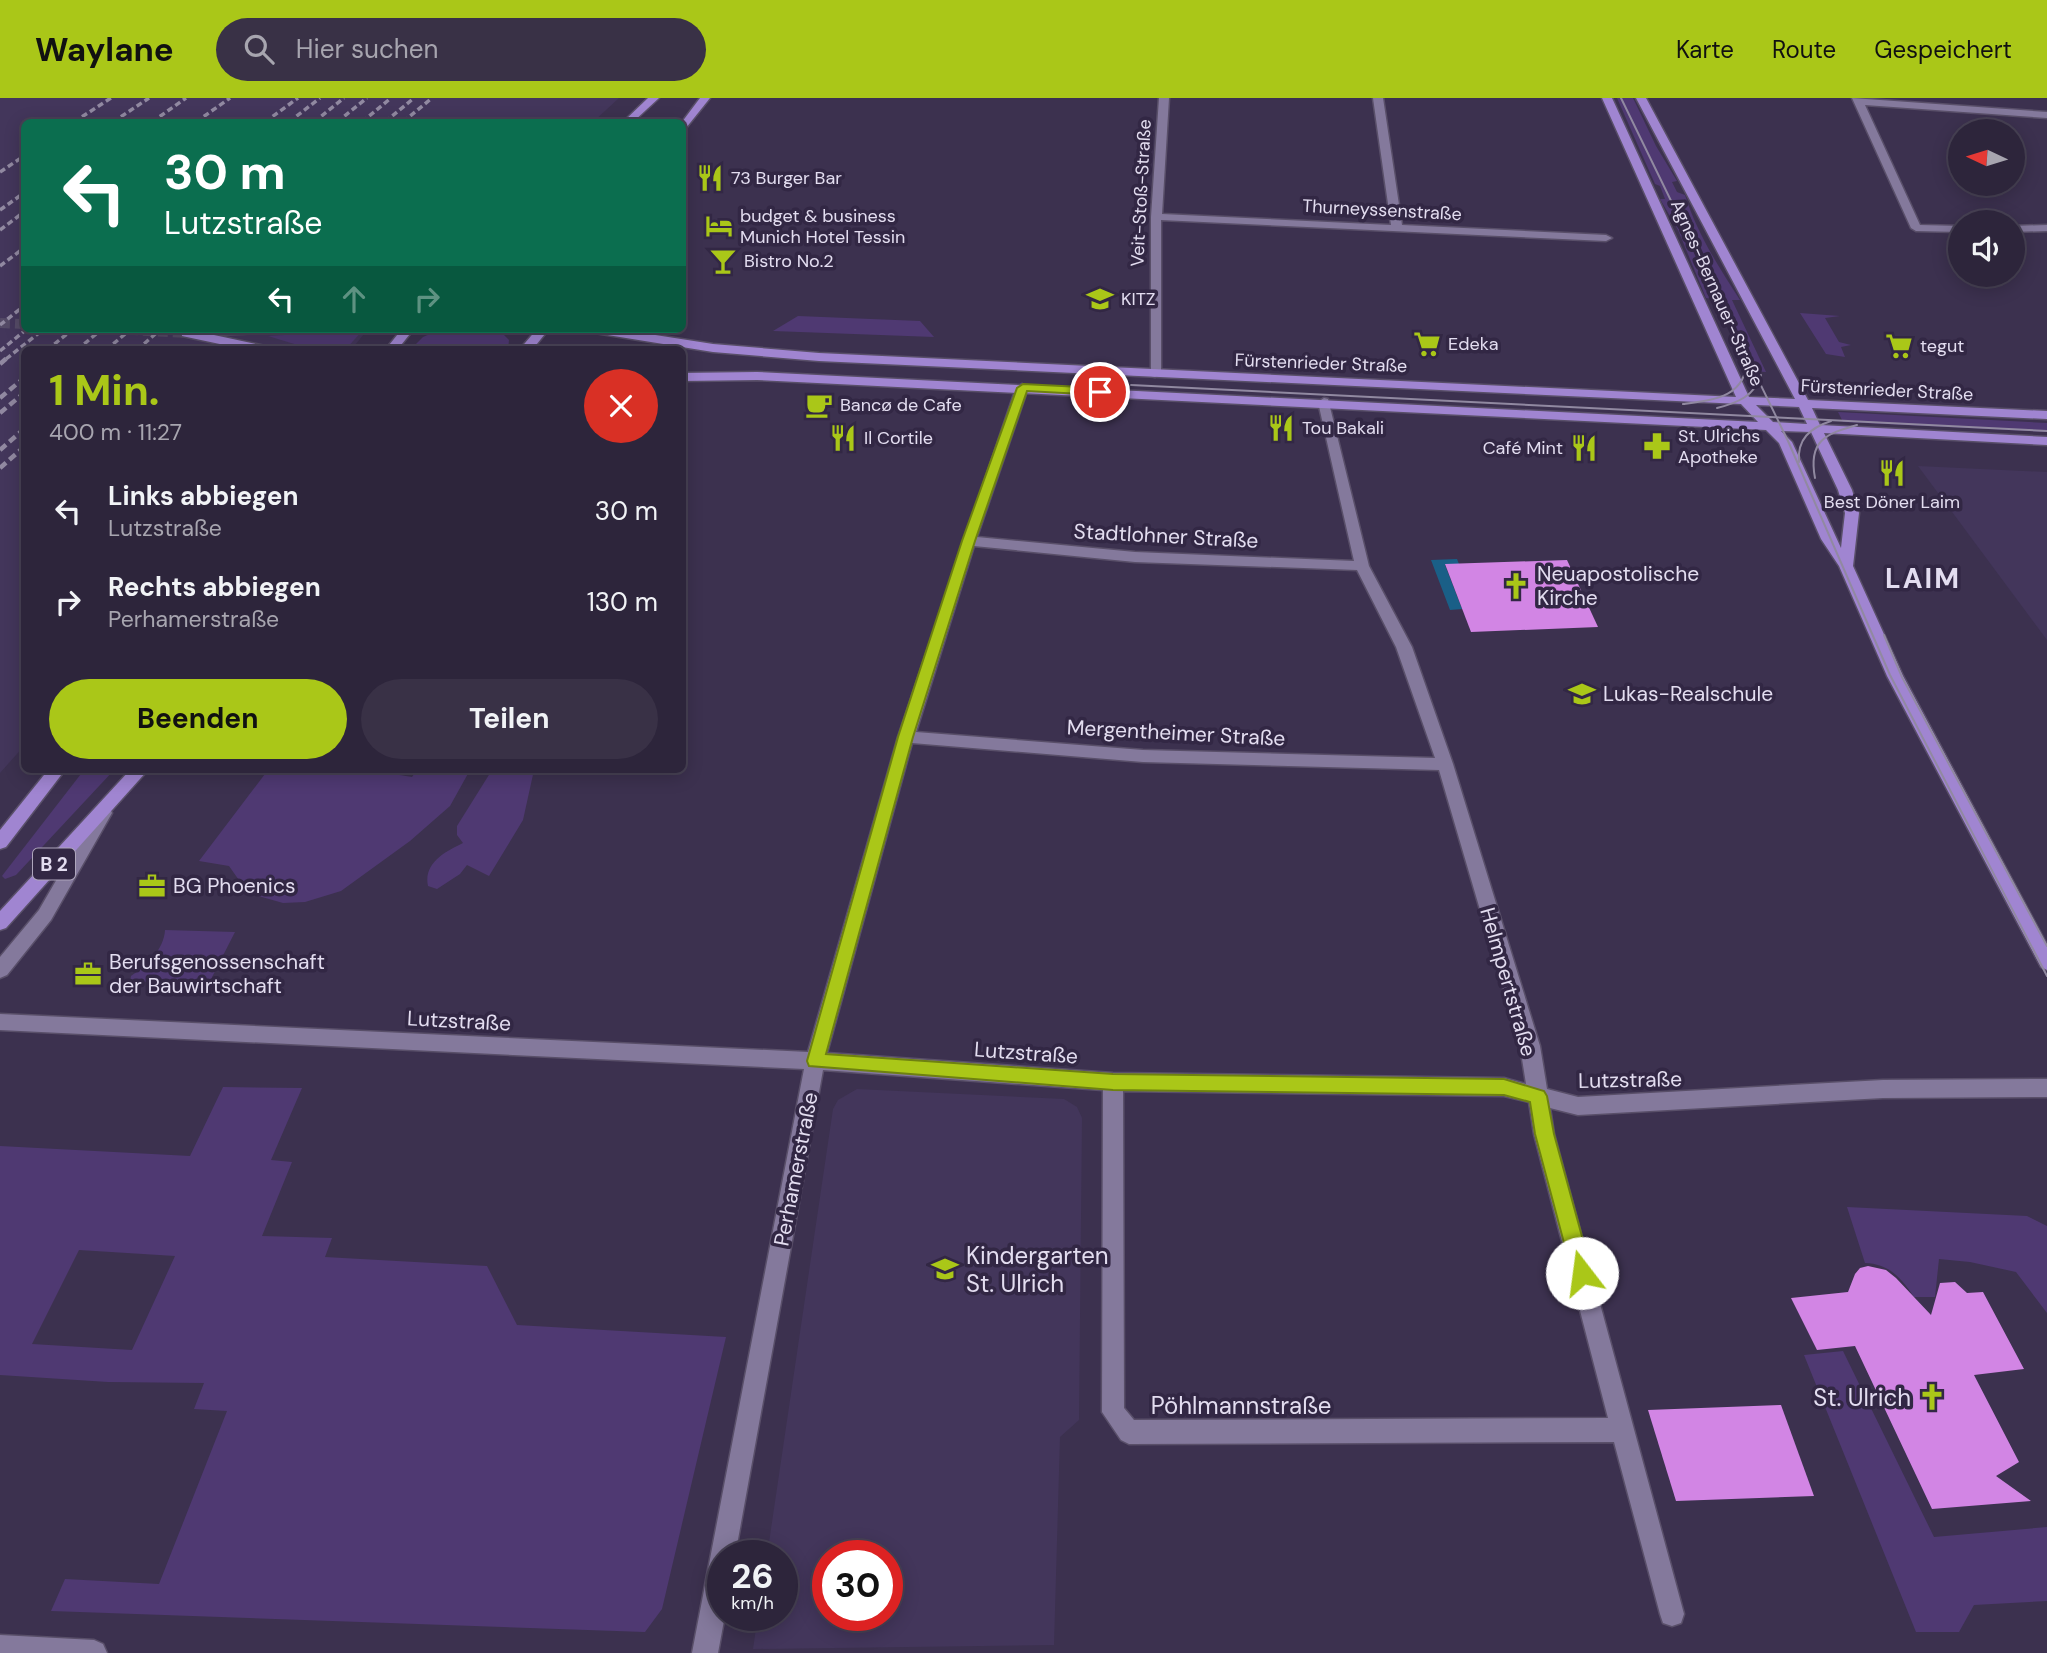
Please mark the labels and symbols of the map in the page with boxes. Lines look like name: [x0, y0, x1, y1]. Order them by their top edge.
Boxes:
street label: Veit-Stoß-Straße: [1125, 119, 1157, 267]
north arrow: [1948, 119, 2025, 196]
restaurant icon: 73 Burger Bar: [695, 163, 725, 193]
place label: 73 Burger Bar: [731, 166, 842, 190]
street label: Thurneyssenstraße: [1302, 194, 1462, 226]
street label: Agnes-Bernauer-Straße: [1665, 196, 1769, 390]
place label: budget & business Munich Hotel Tessin: [740, 204, 905, 249]
hotel icon: budget & business Munich Hotel Tessin: [704, 211, 734, 241]
bar icon: Bistro No.2: [708, 246, 738, 276]
place label: Bistro No.2: [744, 249, 834, 273]
school or university icon: KITZ: [1085, 284, 1115, 314]
place label: KITZ: [1121, 287, 1156, 311]
supermarket icon: Edeka: [1412, 329, 1442, 359]
supermarket icon: tegut: [1884, 331, 1914, 361]
place label: Edeka: [1448, 332, 1498, 356]
place label: tegut: [1920, 334, 1964, 358]
street label: Fürstenrieder Straße: [1234, 348, 1408, 378]
pin: [1070, 362, 1130, 422]
street label: Fürstenrieder Straße: [1800, 374, 1974, 406]
cafe icon: Bancø de Cafe: [804, 390, 834, 420]
place label: Bancø de Cafe: [840, 393, 962, 417]
restaurant icon: Tou Bakali: [1266, 413, 1296, 443]
place label: Tou Bakali: [1302, 416, 1384, 440]
restaurant icon: Il Cortile: [828, 423, 858, 453]
place label: St. Ulrichs Apotheke: [1678, 424, 1760, 469]
place label: Il Cortile: [864, 426, 933, 450]
pharmacy icon: St. Ulrichs Apotheke: [1642, 431, 1672, 461]
restaurant icon: Café Mint: [1569, 433, 1599, 463]
place label: Café Mint: [1483, 436, 1563, 460]
restaurant icon: Best Döner Laim: [1877, 458, 1907, 488]
place label: Best Döner Laim: [1824, 490, 1960, 514]
street label: Stadtlohner Straße: [1073, 517, 1259, 555]
place label: Neuapostolische Kirche: [1537, 560, 1699, 612]
district label: LAIM: [1885, 560, 1961, 597]
church icon: Neuapostolische Kirche: [1501, 571, 1531, 601]
school or university icon: Lukas-Realschule: [1567, 679, 1597, 709]
place label: Lukas-Realschule: [1603, 680, 1773, 708]
street label: Mergentheimer Straße: [1066, 713, 1286, 753]
road number: B 2: [33, 848, 75, 880]
office icon: BG Phoenics: [137, 871, 167, 901]
place label: BG Phoenics: [173, 872, 295, 900]
street label: Helmpertstraße: [1473, 904, 1543, 1060]
place label: Berufsgenossenschaft der Bauwirtschaft: [109, 948, 325, 1000]
office icon: Berufsgenossenschaft der Bauwirtschaft: [73, 959, 103, 989]
street label: Lutzstraße: [406, 1004, 512, 1038]
street label: Lutzstraße: [973, 1035, 1079, 1071]
street label: Lutzstraße: [1578, 1065, 1682, 1095]
street label: Perhamerstraße: [767, 1090, 825, 1248]
position arrow: [1545, 1236, 1619, 1310]
place label: Kindergarten St. UIrich: [966, 1240, 1109, 1299]
school or university icon: Kindergarten St. UIrich: [930, 1254, 960, 1284]
place label: St. Ulrich: [1813, 1382, 1911, 1413]
church icon: St. Ulrich: [1917, 1382, 1947, 1412]
street label: Pöhlmannstraße: [1151, 1390, 1331, 1421]
speed limit sign: 30: [812, 1540, 903, 1631]

